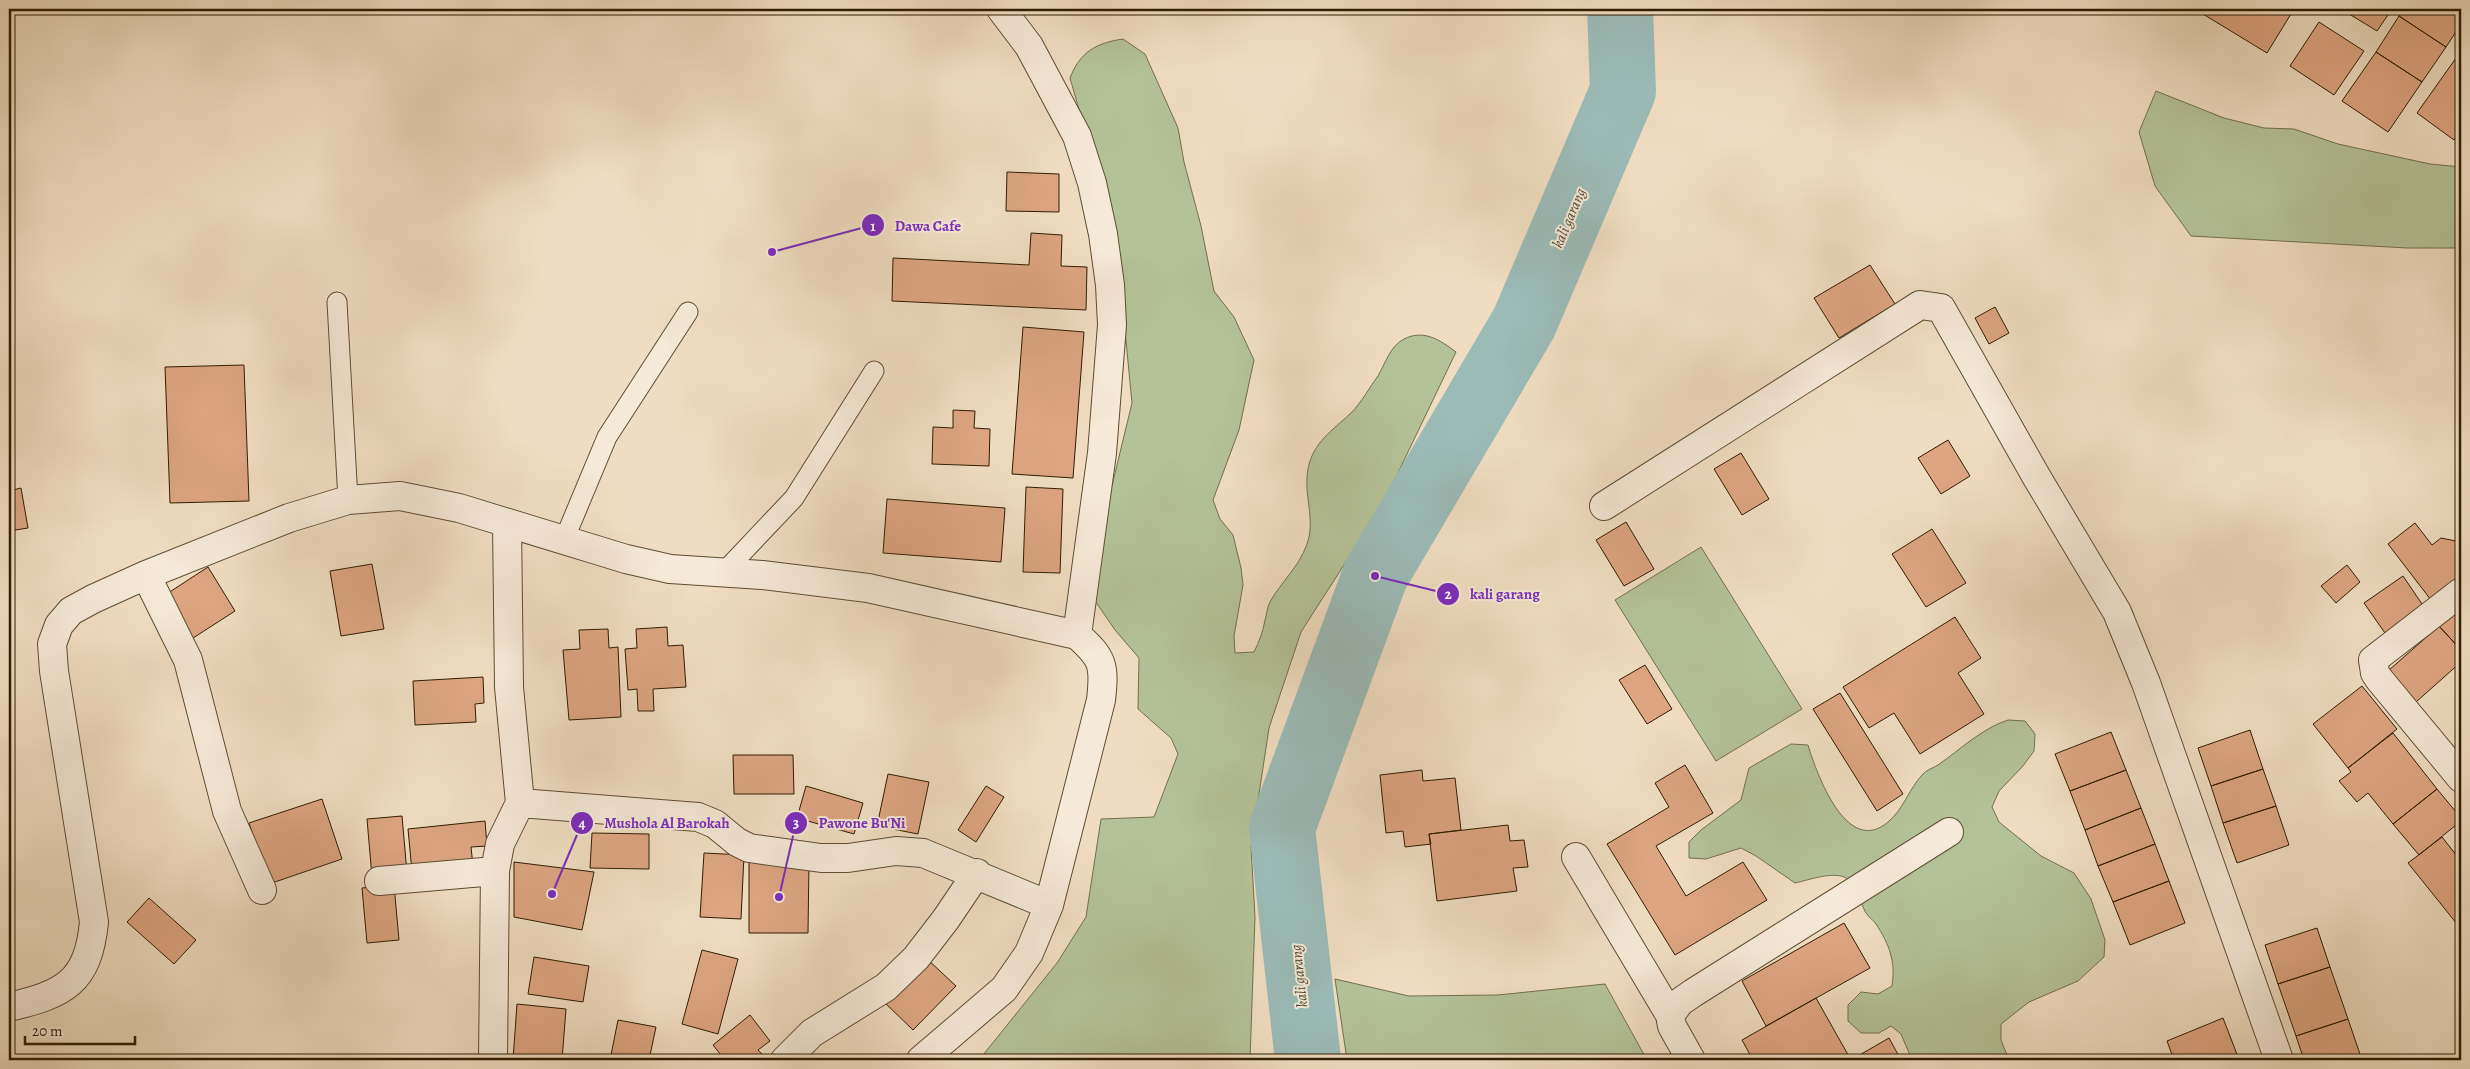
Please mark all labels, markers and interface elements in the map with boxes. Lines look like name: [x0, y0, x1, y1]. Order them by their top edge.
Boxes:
water label: kali garang: [1547, 185, 1591, 251]
callout: Dawa Cafe: [860, 210, 972, 240]
text: 1: [870, 216, 876, 236]
text: Dawa Cafe: [895, 216, 961, 236]
callout: kali garang: [1436, 579, 1550, 609]
text: 2: [1444, 584, 1452, 604]
text: kali garang: [1470, 584, 1540, 604]
callout: Mushola Al Barokah: [570, 808, 740, 838]
callout: Pawone Bu'Ni: [783, 808, 915, 838]
text: 4: [578, 813, 586, 833]
text: Mushola Al Barokah: [604, 813, 730, 833]
text: 3: [793, 813, 799, 833]
text: Pawone Bu'Ni: [819, 813, 906, 833]
water label: kali garang: [1286, 943, 1312, 1008]
scale bar: [25, 1014, 135, 1046]
text: 20 m: [32, 1021, 63, 1041]

